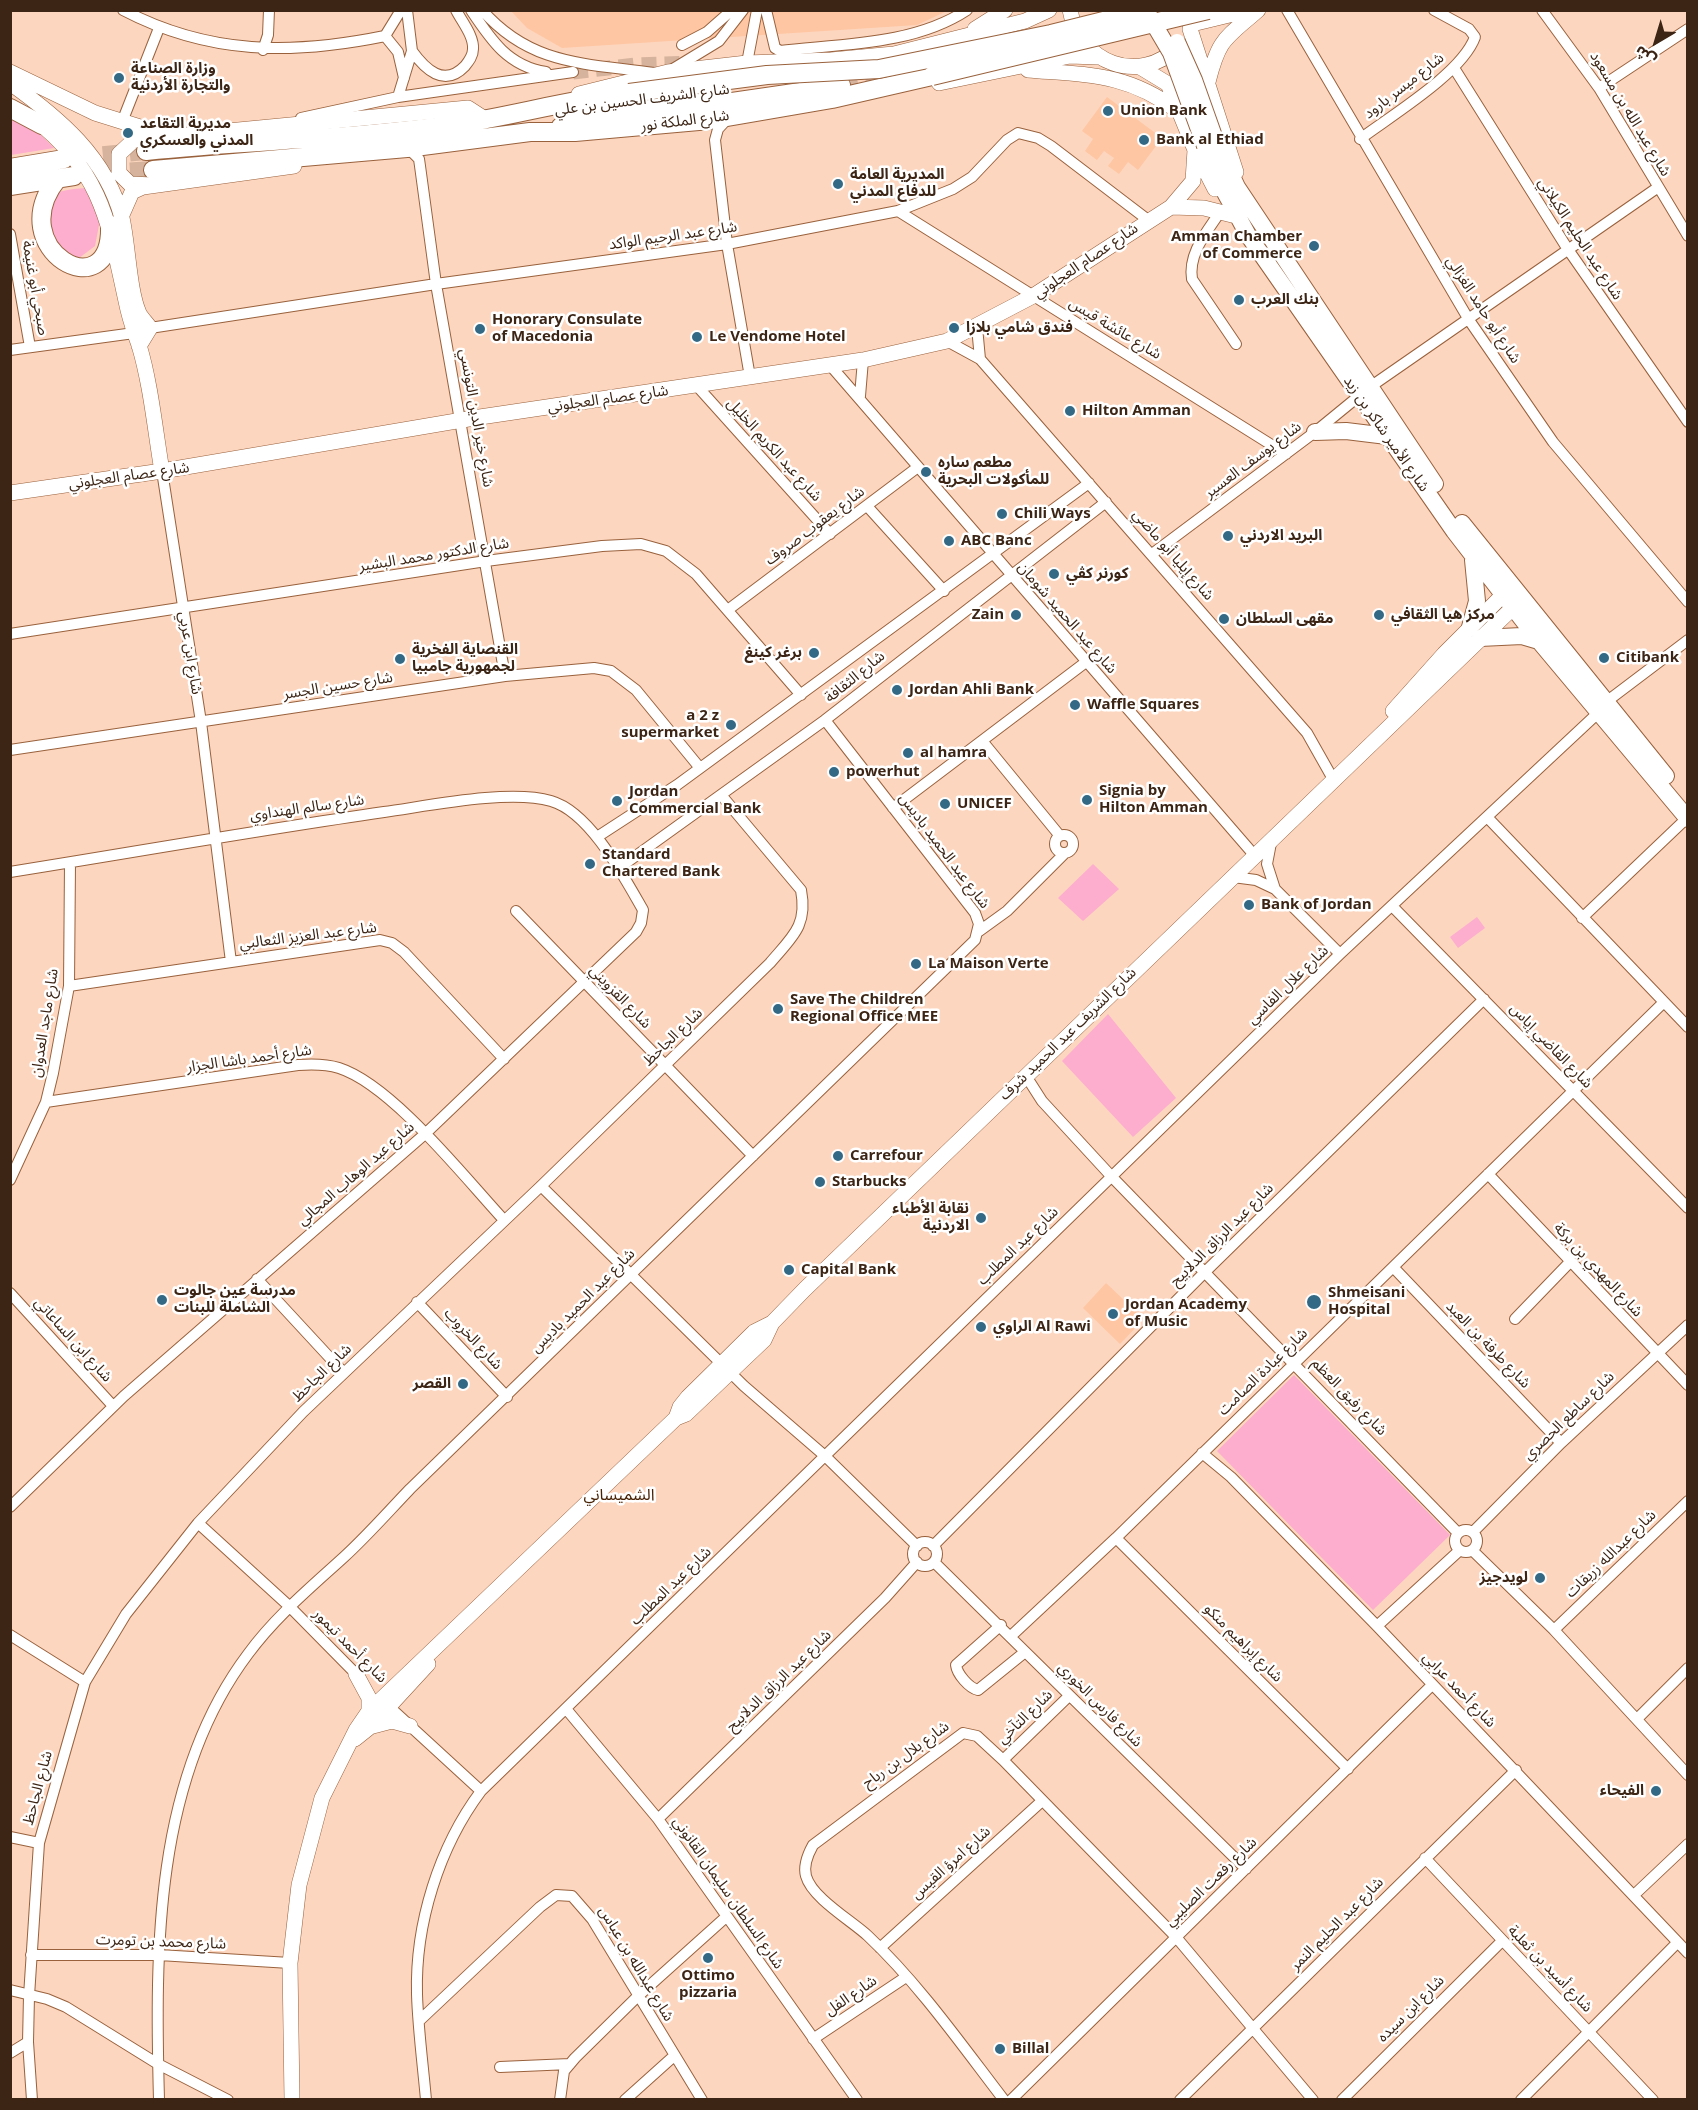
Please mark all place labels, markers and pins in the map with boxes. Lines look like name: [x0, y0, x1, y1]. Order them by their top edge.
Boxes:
place label: وزارة الصناعة والتجارة الأردنية: [131, 60, 230, 95]
marker: وزارة الصناعة والتجارة الأردنية: [112, 71, 126, 85]
place label: Union Bank: [1120, 102, 1207, 120]
marker: Union Bank: [1101, 104, 1115, 118]
place label: مديرية التقاعد المدني والعسكري: [140, 115, 253, 150]
marker: مديرية التقاعد المدني والعسكري: [121, 126, 135, 140]
place label: Bank al Ethiad: [1156, 131, 1264, 149]
marker: Bank al Ethiad: [1137, 133, 1151, 147]
place label: المديرية العامة للدفاع المدني: [850, 166, 944, 201]
marker: المديرية العامة للدفاع المدني: [831, 177, 845, 191]
place label: Amman Chamber of Commerce: [1171, 228, 1302, 263]
marker: Amman Chamber of Commerce: [1307, 239, 1321, 253]
place label: بنك العرب: [1251, 291, 1319, 309]
marker: بنك العرب: [1232, 293, 1246, 307]
place label: Honorary Consulate of Macedonia: [492, 311, 642, 346]
place label: فندق شامي بلازا: [966, 319, 1073, 337]
marker: فندق شامي بلازا: [947, 321, 961, 335]
marker: Honorary Consulate of Macedonia: [473, 322, 487, 336]
place label: Le Vendome Hotel: [709, 328, 846, 346]
marker: Le Vendome Hotel: [690, 330, 704, 344]
place label: Hilton Amman: [1082, 402, 1191, 420]
marker: Hilton Amman: [1063, 404, 1077, 418]
place label: مطعم ساره للمأكولات البحرية: [938, 454, 1049, 489]
marker: مطعم ساره للمأكولات البحرية: [919, 465, 933, 479]
place label: Chili Ways: [1014, 505, 1091, 523]
marker: Chili Ways: [995, 507, 1009, 521]
place label: البريد الاردني: [1240, 527, 1322, 545]
marker: البريد الاردني: [1221, 529, 1235, 543]
place label: ABC Banc: [961, 532, 1032, 550]
marker: ABC Banc: [942, 534, 956, 548]
place label: كورنر كڤي: [1066, 565, 1129, 583]
marker: كورنر كڤي: [1047, 567, 1061, 581]
place label: Zain: [972, 606, 1004, 624]
place label: مركز هيا الثقافي: [1391, 606, 1495, 624]
marker: Zain: [1009, 608, 1023, 622]
marker: مركز هيا الثقافي: [1372, 608, 1386, 622]
place label: مقهى السلطان: [1236, 610, 1333, 628]
marker: مقهى السلطان: [1217, 612, 1231, 626]
place label: القنصاية الفخرية لجمهورية جامبيا: [412, 641, 518, 676]
place label: برغر كينغ: [745, 644, 802, 662]
marker: برغر كينغ: [807, 646, 821, 660]
place label: Citibank: [1616, 649, 1679, 667]
marker: Citibank: [1597, 651, 1611, 665]
marker: القنصاية الفخرية لجمهورية جامبيا: [393, 652, 407, 666]
place label: Jordan Ahli Bank: [909, 681, 1034, 699]
marker: Jordan Ahli Bank: [890, 683, 904, 697]
place label: Waffle Squares: [1087, 696, 1199, 714]
marker: Waffle Squares: [1068, 698, 1082, 712]
place label: a 2 z supermarket: [621, 707, 719, 742]
marker: a 2 z supermarket: [724, 718, 738, 732]
place label: al hamra: [920, 744, 987, 762]
marker: al hamra: [901, 746, 915, 760]
place label: powerhut: [846, 763, 920, 781]
marker: powerhut: [827, 765, 841, 779]
place label: Signia by Hilton Amman: [1099, 782, 1208, 817]
place label: Jordan Commercial Bank: [629, 783, 761, 818]
marker: Signia by Hilton Amman: [1080, 793, 1094, 807]
marker: Jordan Commercial Bank: [610, 794, 624, 808]
place label: UNICEF: [957, 795, 1012, 813]
marker: UNICEF: [938, 797, 952, 811]
place label: Standard Chartered Bank: [602, 846, 720, 881]
marker: Standard Chartered Bank: [583, 857, 597, 871]
place label: Bank of Jordan: [1261, 896, 1372, 914]
marker: Bank of Jordan: [1242, 898, 1256, 912]
place label: La Maison Verte: [928, 955, 1049, 973]
marker: La Maison Verte: [909, 957, 923, 971]
place label: Save The Children Regional Office MEE: [790, 991, 938, 1026]
marker: Save The Children Regional Office MEE: [771, 1002, 785, 1016]
place label: Carrefour: [850, 1147, 923, 1165]
marker: Carrefour: [831, 1149, 845, 1163]
place label: Starbucks: [832, 1173, 906, 1191]
marker: Starbucks: [813, 1175, 827, 1189]
place label: نقابة الأطباء الاردنية: [892, 1200, 969, 1235]
marker: نقابة الأطباء الاردنية: [974, 1211, 988, 1225]
place label: Capital Bank: [801, 1261, 896, 1279]
marker: Capital Bank: [782, 1263, 796, 1277]
place label: مدرسة عين جالوت الشاملة للبنات: [174, 1282, 296, 1317]
place label: Shmeisani Hospital: [1328, 1284, 1405, 1319]
marker: مدرسة عين جالوت الشاملة للبنات: [155, 1293, 169, 1307]
marker: Shmeisani Hospital: [1305, 1293, 1323, 1311]
place label: Jordan Academy of Music: [1125, 1296, 1247, 1331]
marker: Jordan Academy of Music: [1106, 1307, 1120, 1321]
place label: الراوي Al Rawi: [993, 1318, 1091, 1336]
marker: الراوي Al Rawi: [974, 1320, 988, 1334]
place label: القصر: [413, 1375, 451, 1393]
marker: القصر: [456, 1377, 470, 1391]
place label: لويدجيز: [1479, 1569, 1528, 1587]
marker: لويدجيز: [1533, 1571, 1547, 1585]
place label: الفيحاء: [1600, 1782, 1644, 1800]
marker: الفيحاء: [1649, 1784, 1663, 1798]
marker: Ottimo pizzaria: [701, 1951, 715, 1965]
place label: Ottimo pizzaria: [679, 1967, 737, 2002]
place label: Billal: [1012, 2040, 1049, 2058]
marker: Billal: [993, 2042, 1007, 2056]

